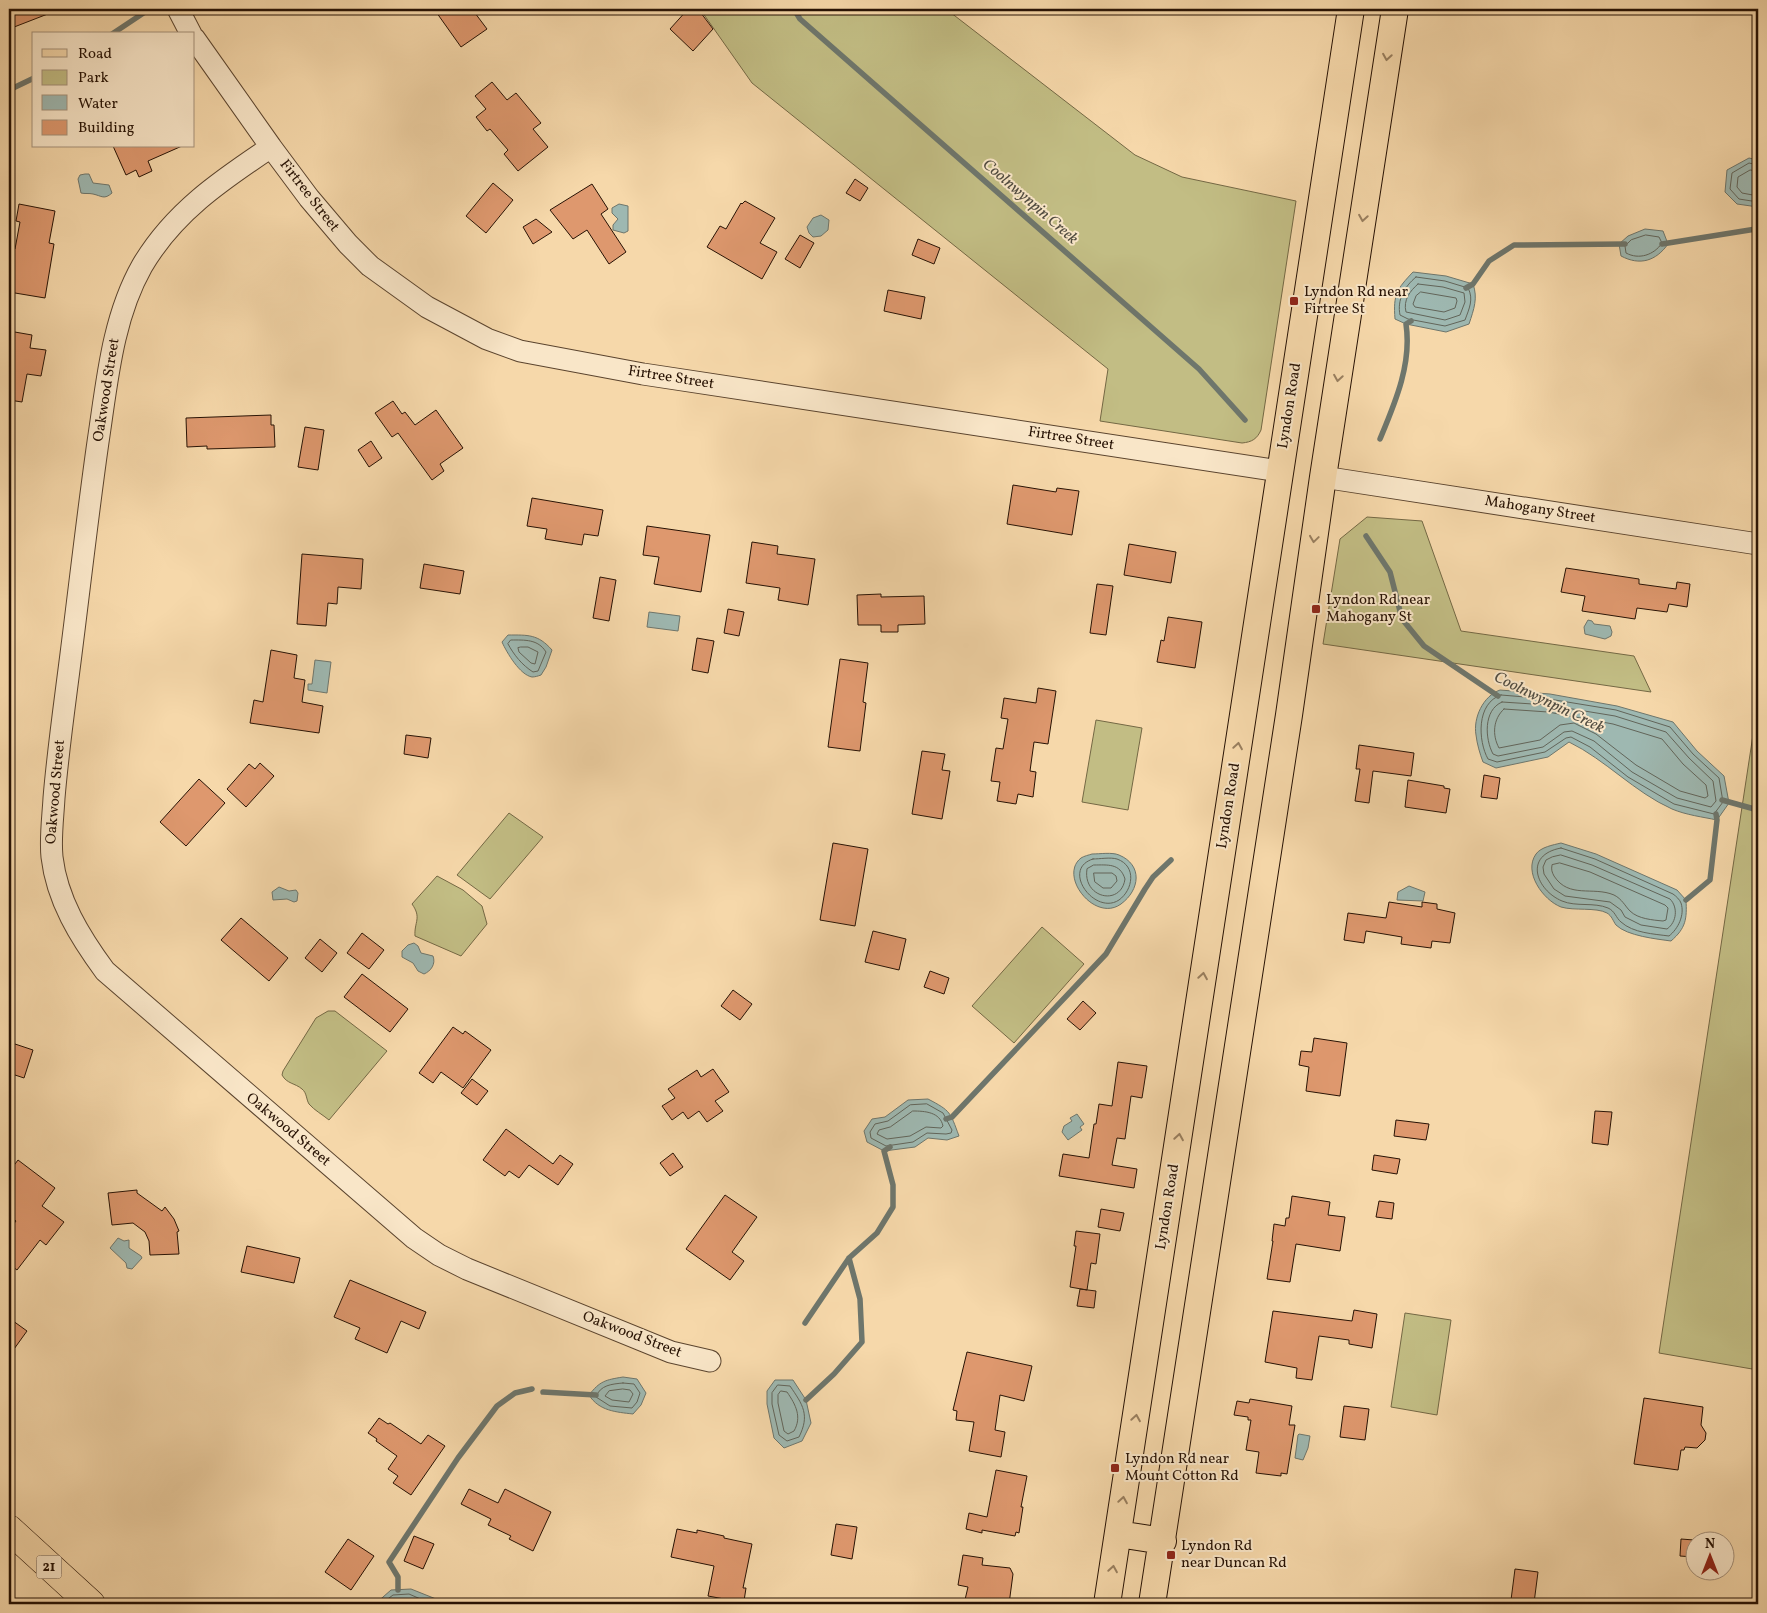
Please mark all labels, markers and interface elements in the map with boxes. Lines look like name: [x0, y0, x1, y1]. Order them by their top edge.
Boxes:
legend: [32, 32, 195, 148]
text: Road: [78, 44, 112, 65]
one-way arrow: [1383, 53, 1393, 61]
text: Park: [78, 68, 109, 89]
text: Water: [78, 94, 118, 115]
text: Building: [78, 118, 135, 139]
water label: Coolnwynpin Creek: [977, 154, 1083, 250]
street label: Firtree Street: [274, 155, 344, 237]
one-way arrow: [1358, 213, 1368, 222]
place label: Lyndon Rd near Firtree St: [1304, 282, 1408, 320]
marker: Lyndon Rd near Firtree St: [1288, 295, 1300, 307]
street label: Oakwood Street: [88, 337, 126, 443]
street label: Firtree Street: [626, 361, 716, 395]
street label: Lyndon Road: [1273, 362, 1307, 450]
one-way arrow: [1333, 375, 1344, 383]
street label: Firtree Street: [1026, 422, 1116, 456]
street label: Mahogany Street: [1483, 491, 1597, 529]
one-way arrow: [1309, 535, 1320, 543]
place label: Lyndon Rd near Mahogany St: [1326, 590, 1430, 628]
marker: Lyndon Rd near Mahogany St: [1310, 603, 1322, 615]
water label: Coolnwynpin Creek: [1490, 667, 1609, 740]
street label: Oakwood Street: [41, 739, 71, 845]
one-way arrow: [1232, 742, 1243, 750]
street label: Lyndon Road: [1212, 762, 1246, 850]
one-way arrow: [1197, 972, 1208, 980]
street label: Oakwood Street: [241, 1088, 335, 1172]
one-way arrow: [1173, 1132, 1183, 1141]
street label: Lyndon Road: [1151, 1163, 1185, 1251]
street label: Oakwood Street: [579, 1306, 685, 1364]
one-way arrow: [1130, 1414, 1140, 1423]
place label: Lyndon Rd near Mount Cotton Rd: [1125, 1449, 1239, 1487]
marker: Lyndon Rd near Mount Cotton Rd: [1109, 1462, 1121, 1474]
one-way arrow: [1117, 1496, 1128, 1504]
north arrow: [1684, 1530, 1734, 1580]
text: N: [1705, 1535, 1715, 1554]
place label: Lyndon Rd near Duncan Rd: [1181, 1536, 1287, 1574]
marker: Lyndon Rd near Duncan Rd: [1165, 1549, 1177, 1561]
road number: 21: [36, 1555, 62, 1578]
one-way arrow: [1107, 1565, 1117, 1574]

